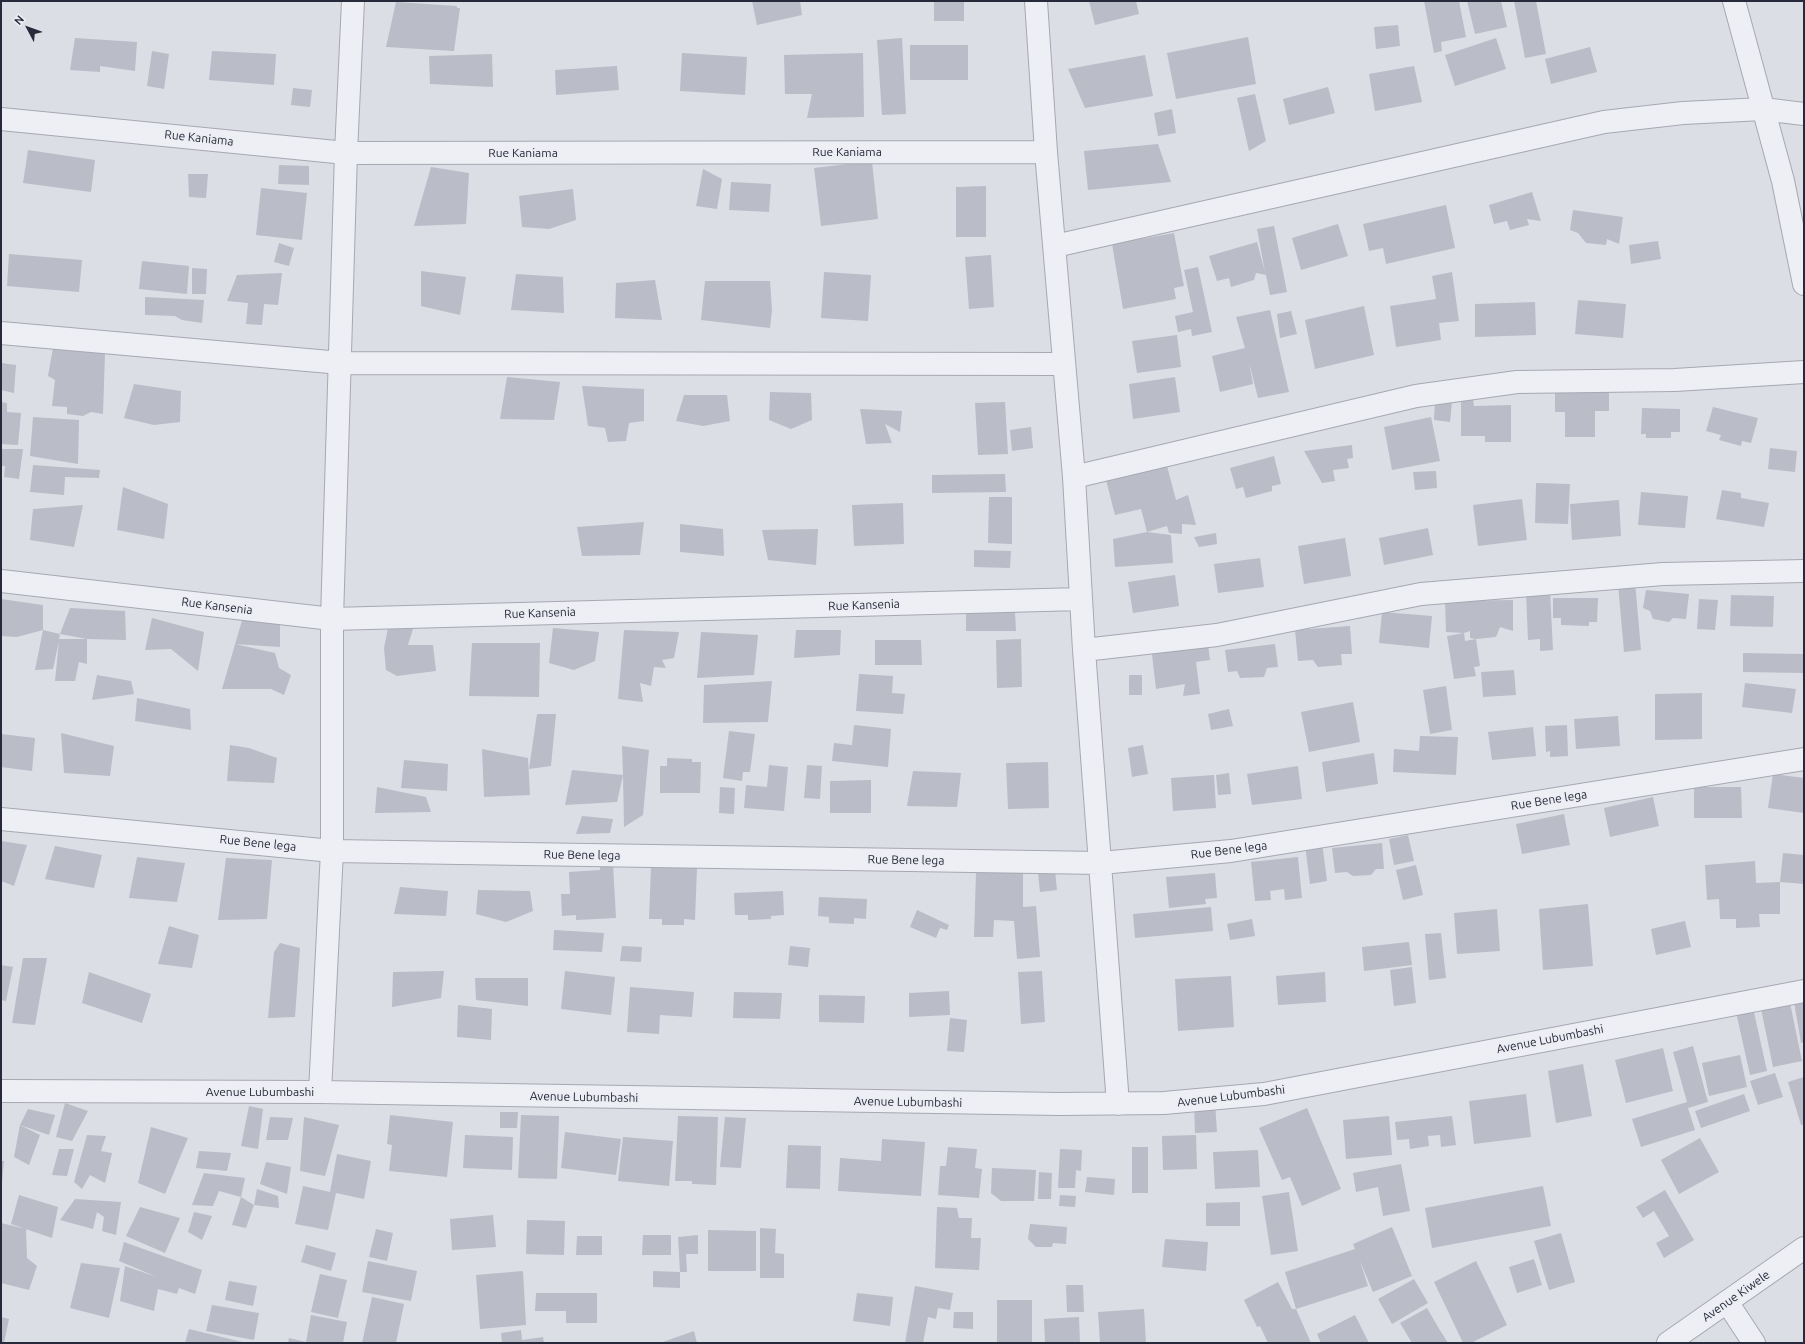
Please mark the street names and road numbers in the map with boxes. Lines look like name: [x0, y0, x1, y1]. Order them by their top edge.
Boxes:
street label: Rue Kaniama: [164, 127, 234, 149]
street label: Rue Kaniama: [812, 145, 882, 159]
street label: Rue Kaniama: [488, 146, 558, 160]
street label: Rue Kansenia: [180, 594, 254, 618]
street label: Rue Kansenia: [828, 597, 900, 613]
street label: Rue Kansenia: [504, 605, 576, 621]
street label: Rue Bene lega: [1510, 787, 1588, 813]
street label: Rue Bene lega: [219, 832, 297, 854]
street label: Rue Bene lega: [1190, 838, 1268, 862]
street label: Rue Bene lega: [543, 847, 621, 863]
street label: Rue Bene lega: [867, 852, 945, 868]
street label: Avenue Lubumbashi: [1495, 1022, 1605, 1056]
street label: Avenue Lubumbashi: [1176, 1082, 1286, 1110]
street label: Avenue Lubumbashi: [206, 1085, 314, 1099]
street label: Avenue Lubumbashi: [530, 1089, 638, 1105]
street label: Avenue Lubumbashi: [854, 1094, 962, 1110]
street label: Avenue Kiwele: [1699, 1267, 1773, 1325]

